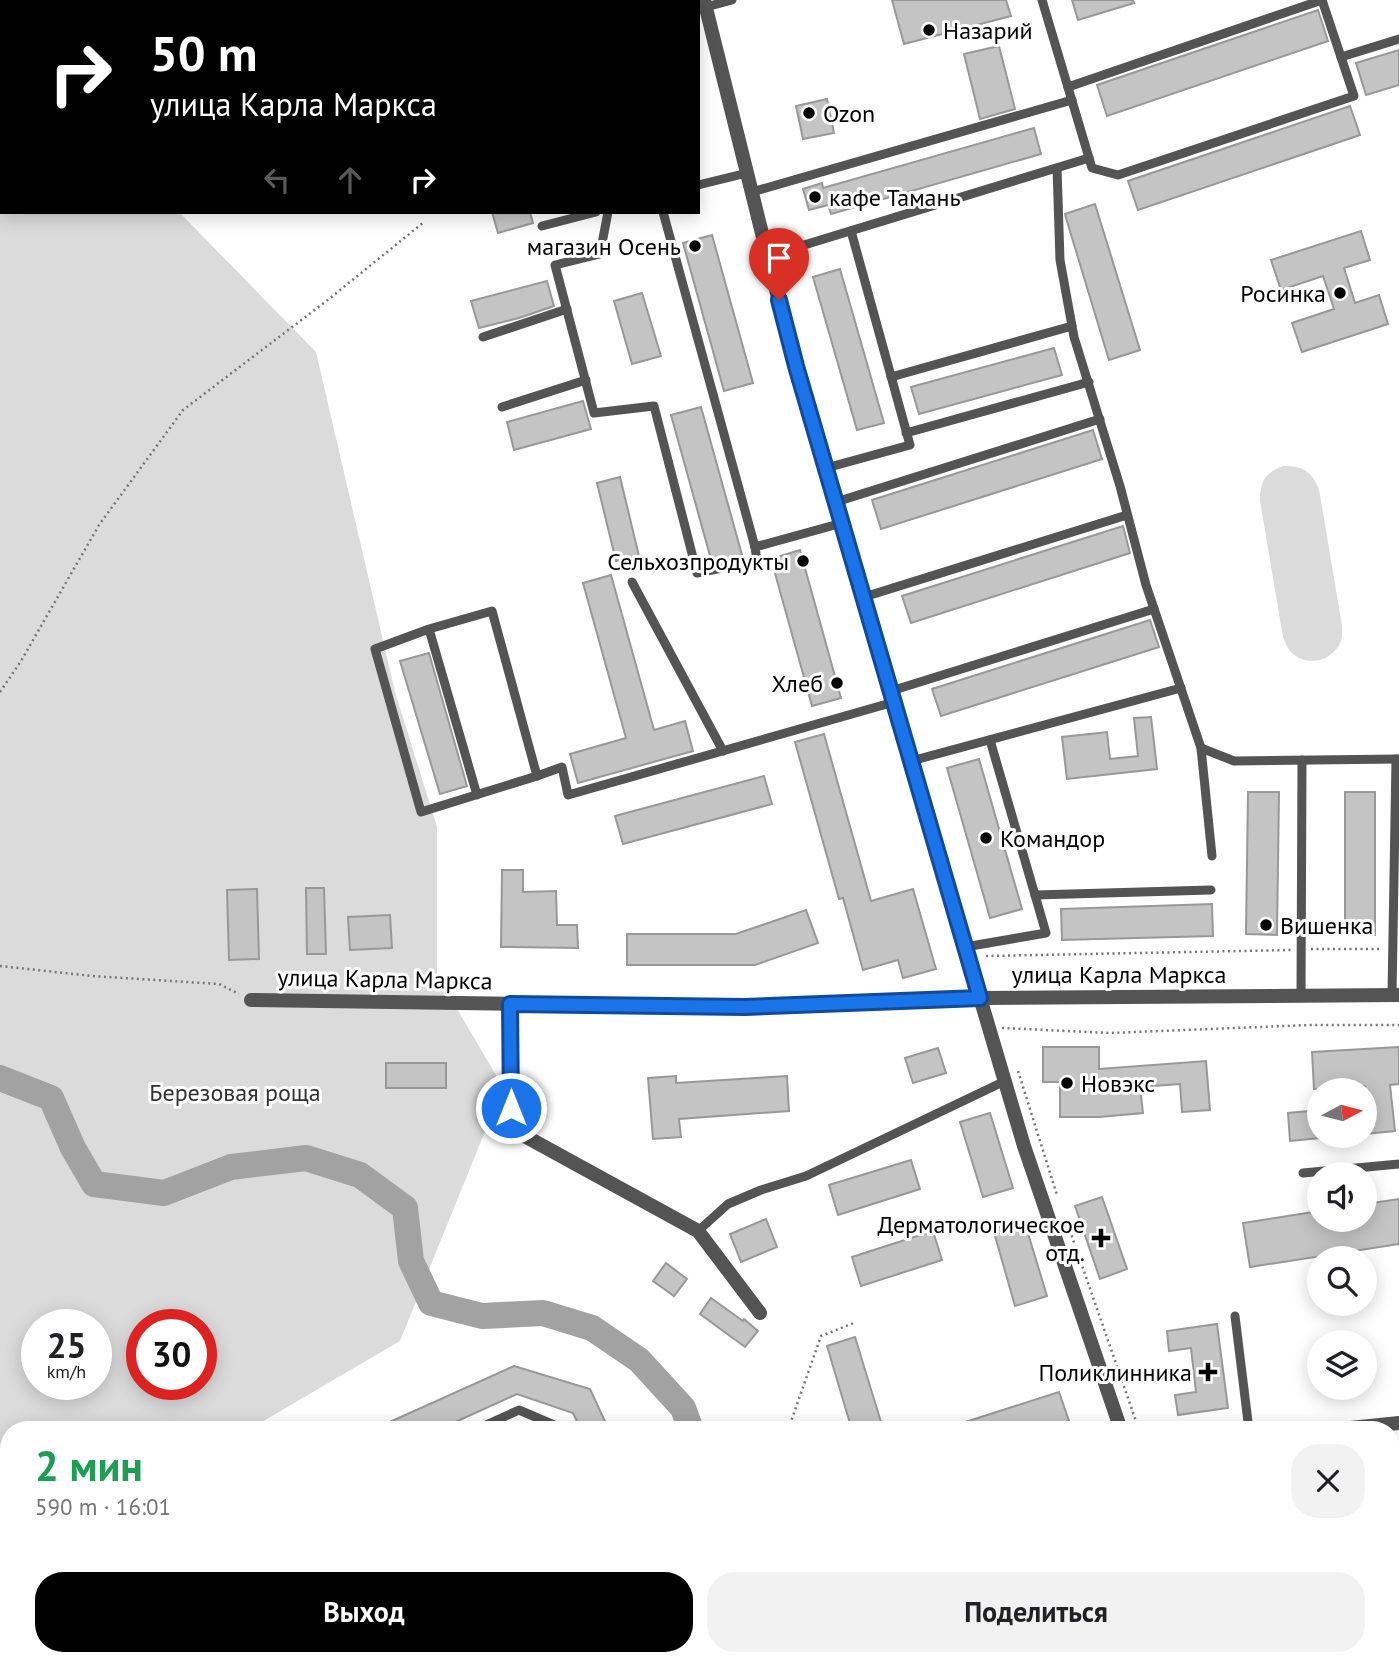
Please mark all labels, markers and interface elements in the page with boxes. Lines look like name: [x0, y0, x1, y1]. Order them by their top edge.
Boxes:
place label: Назарий: [943, 15, 1033, 46]
text: 50 m: [150, 21, 257, 85]
marker: Назарий: [921, 22, 937, 38]
icon: right: [35, 28, 126, 119]
text: улица Карла Маркса: [150, 83, 437, 125]
place label: Ozon: [823, 98, 875, 129]
marker: Ozon: [801, 105, 817, 121]
icon: left: [258, 161, 296, 199]
icon: ahead: [331, 161, 369, 199]
icon: right: [404, 161, 442, 199]
place label: кафе Тамань: [829, 182, 961, 213]
marker: кафе Тамань: [807, 189, 823, 205]
pin: [749, 228, 809, 300]
place label: магазин Осень: [527, 231, 681, 262]
marker: магазин Осень: [687, 238, 703, 254]
icon: arrive: [760, 239, 798, 277]
place label: Росинка: [1240, 278, 1326, 309]
marker: Росинка: [1332, 285, 1348, 301]
place label: Сельхозпродукты: [607, 546, 789, 577]
marker: Сельхозпродукты: [795, 553, 811, 569]
place label: Хлеб: [772, 668, 823, 699]
marker: Хлеб: [829, 675, 845, 691]
place label: Командор: [1000, 823, 1105, 854]
marker: Командор: [978, 830, 994, 846]
place label: Вишенка: [1280, 910, 1373, 941]
marker: Вишенка: [1258, 917, 1274, 933]
street label: улица Карла Маркса: [1011, 959, 1227, 990]
street label: улица Карла Маркса: [277, 962, 493, 996]
place label: Новэкс: [1081, 1068, 1155, 1099]
position arrow: [474, 1071, 548, 1145]
marker: Новэкс: [1059, 1075, 1075, 1091]
park label: Березовая роща: [149, 1077, 321, 1108]
north arrow: [1307, 1078, 1377, 1148]
map controls: [1307, 1078, 1377, 1400]
button: sound: [1307, 1162, 1377, 1232]
place label: Дерматологическое отд.: [877, 1209, 1085, 1268]
marker: Дерматологическое отд.: [1091, 1228, 1111, 1248]
button: search: [1307, 1246, 1377, 1316]
speed limit sign: 30: [126, 1309, 217, 1400]
text: 25: [47, 1322, 86, 1368]
button: layers: [1307, 1330, 1377, 1400]
place label: Поликлинника: [1039, 1357, 1192, 1388]
text: km/h: [47, 1360, 86, 1383]
marker: Поликлинника: [1198, 1362, 1218, 1382]
text: 2 мин: [35, 1438, 143, 1493]
button: close: [1291, 1444, 1365, 1518]
text: 590 m · 16:01: [35, 1492, 171, 1521]
button: Выход: [35, 1572, 693, 1652]
button: Поделиться: [707, 1572, 1365, 1652]

